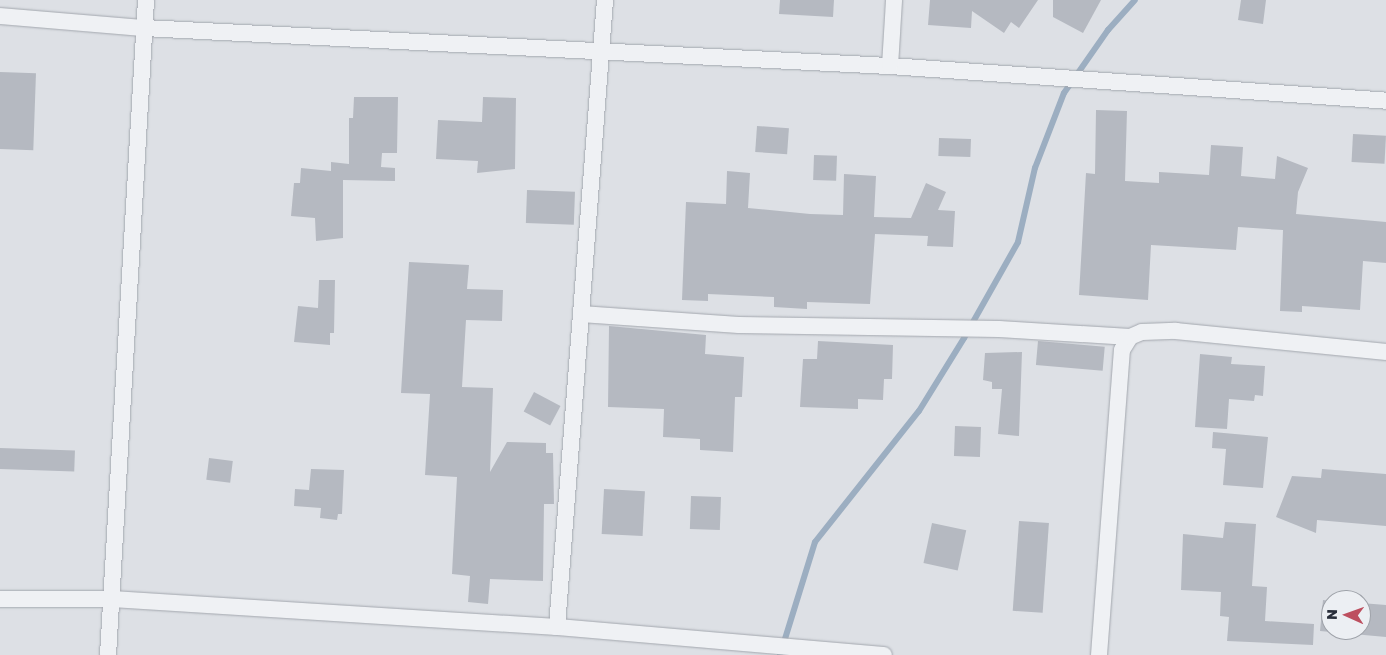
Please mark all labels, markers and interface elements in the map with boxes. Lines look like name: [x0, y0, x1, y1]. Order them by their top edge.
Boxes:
north arrow: [1321, 590, 1371, 640]
text: N: [1323, 609, 1340, 620]

